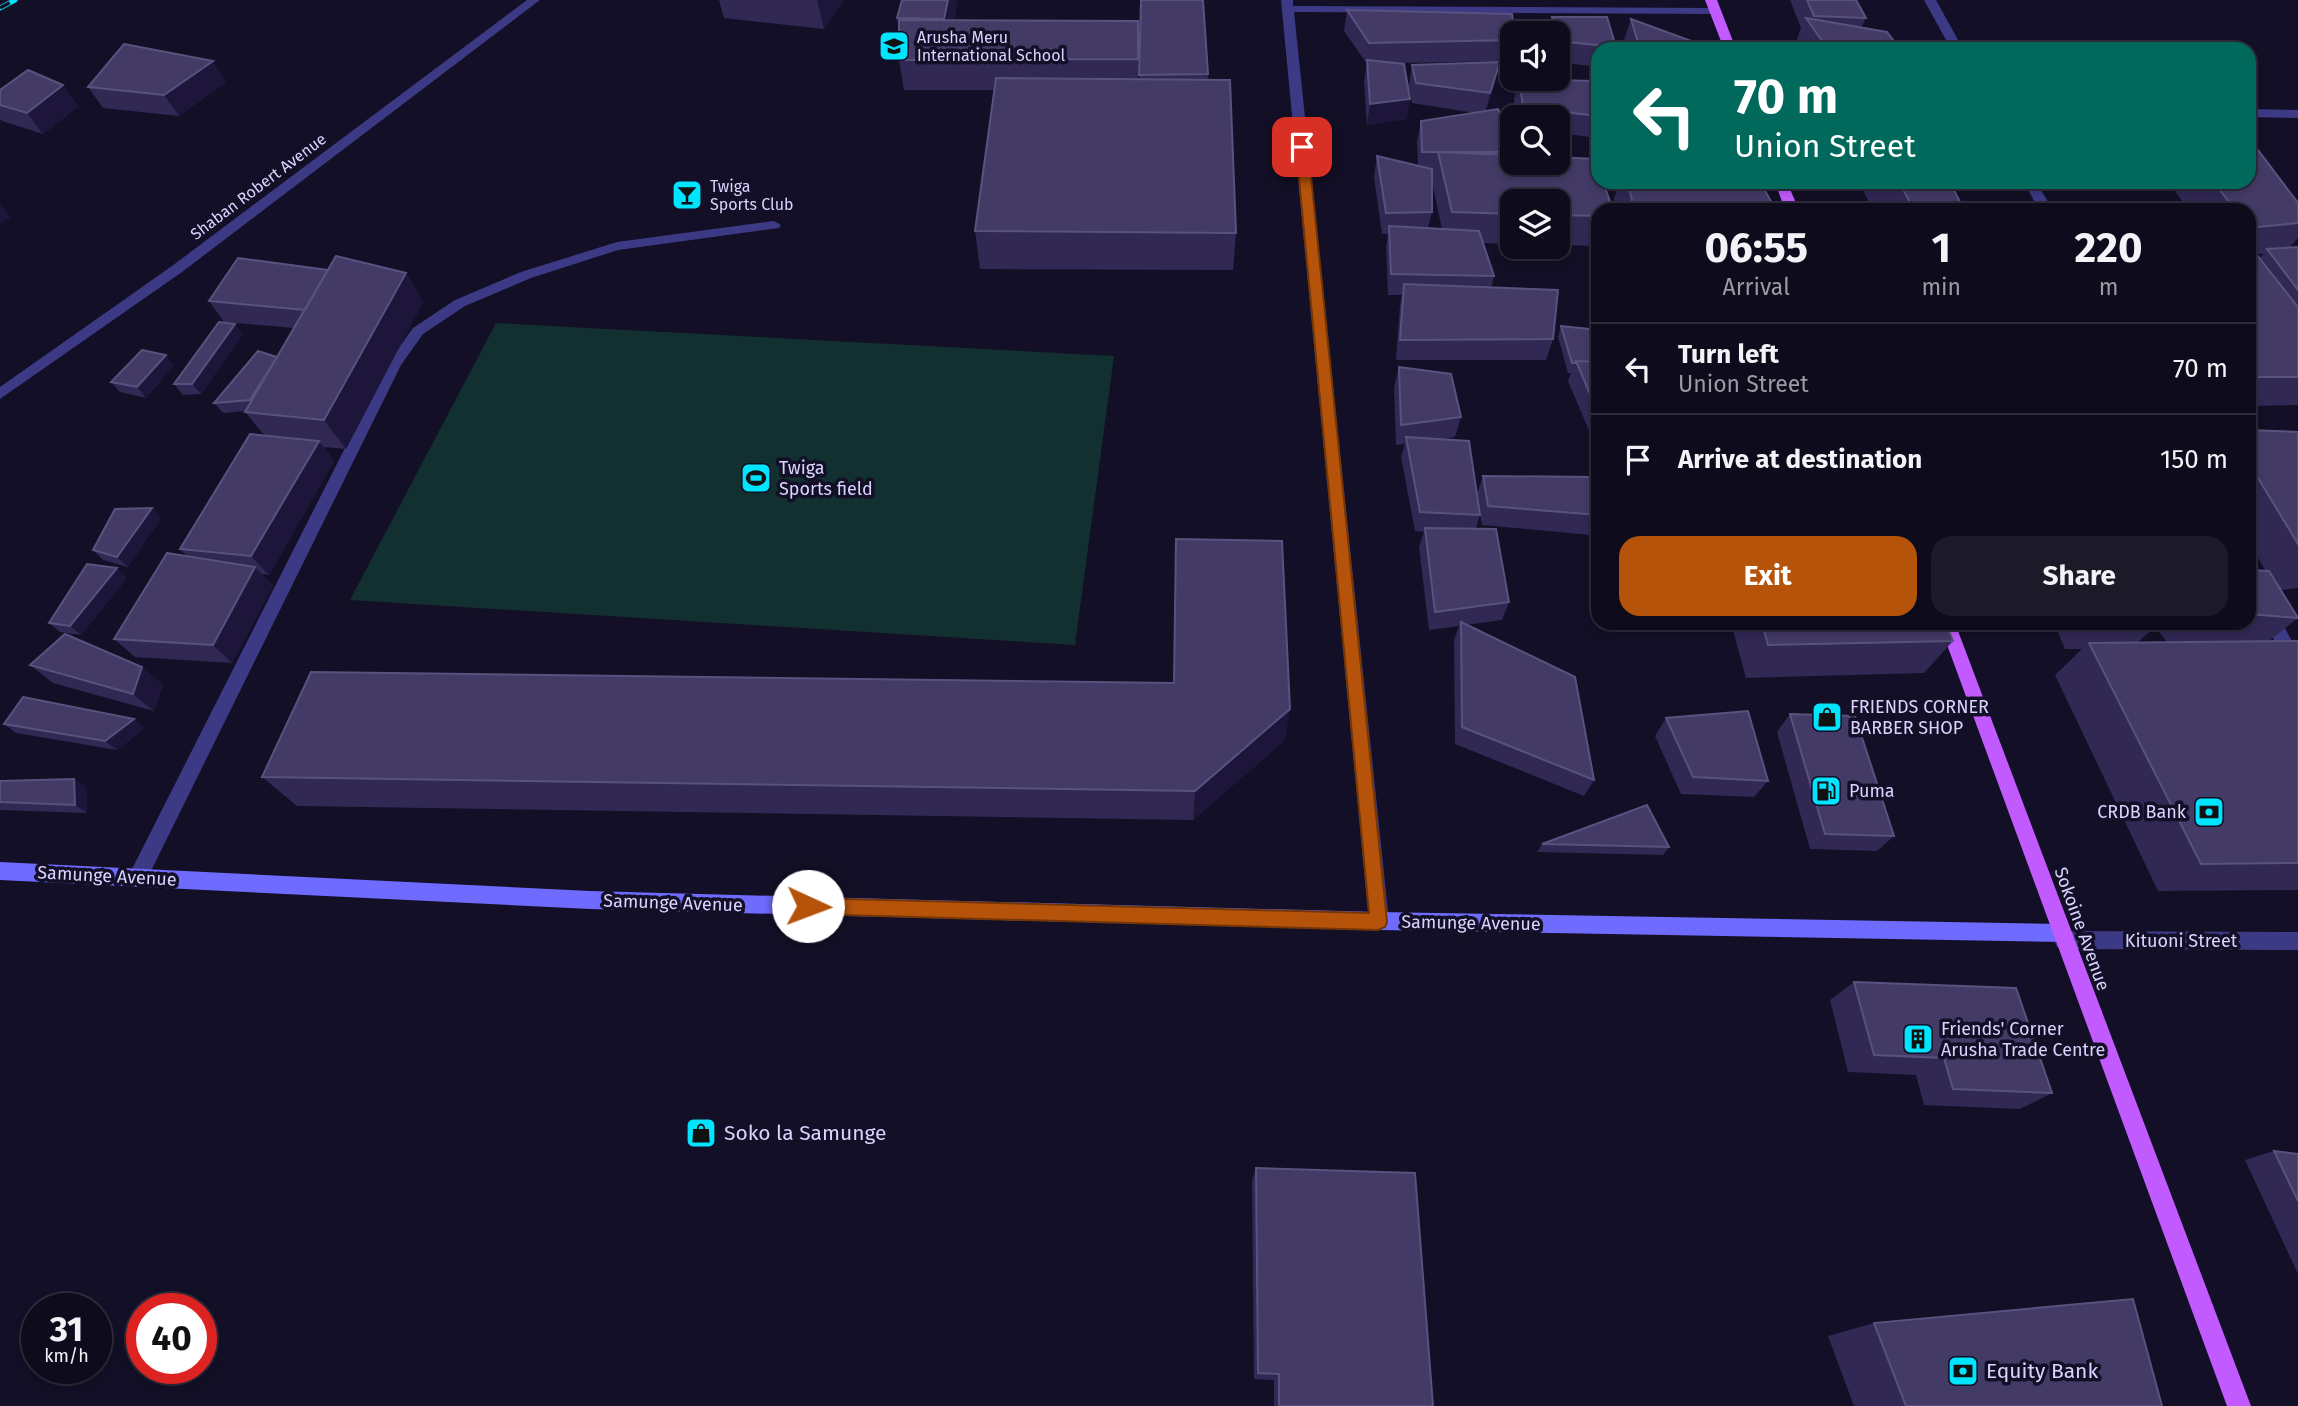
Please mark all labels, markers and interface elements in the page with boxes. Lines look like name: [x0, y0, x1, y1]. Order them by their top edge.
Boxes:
map controls: [1500, 21, 1570, 259]
button: sound: [1500, 21, 1570, 91]
place label: Arusha Meru International School: [917, 28, 1066, 65]
school or university icon: Arusha Meru International School: [877, 29, 911, 63]
text: 70 m: [1734, 67, 1838, 126]
icon: left: [1619, 70, 1710, 161]
button: search: [1500, 105, 1570, 175]
pin: [1272, 117, 1332, 177]
text: Union Street: [1734, 127, 1916, 165]
icon: arrive: [1283, 128, 1321, 166]
street label: Shaban Robert Avenue: [187, 129, 330, 244]
place label: Twiga Sports Club: [710, 177, 794, 214]
bar icon: Twiga Sports Club: [670, 178, 704, 212]
button: layers: [1500, 189, 1570, 259]
text: 06:55: [1704, 223, 1808, 273]
text: 1: [1932, 223, 1951, 273]
text: 220: [2075, 223, 2143, 273]
text: Arrival: [1723, 273, 1790, 301]
text: min: [1921, 273, 1961, 301]
text: m: [2099, 273, 2118, 301]
text: Turn left: [1678, 339, 1779, 370]
icon: left: [1619, 350, 1657, 388]
text: 70 m: [2173, 353, 2228, 384]
text: Union Street: [1678, 370, 1809, 398]
icon: arrive: [1619, 441, 1657, 479]
text: Arrive at destination: [1678, 444, 1922, 475]
text: 150 m: [2160, 444, 2228, 475]
place label: Twiga Sports field: [779, 457, 873, 500]
sports icon: Twiga Sports field: [739, 461, 773, 495]
button: Exit: [1619, 536, 1917, 616]
button: Share: [1931, 536, 2228, 616]
place label: FRIENDS CORNER BARBER SHOP: [1850, 696, 1989, 739]
shop icon: FRIENDS CORNER BARBER SHOP: [1810, 700, 1844, 734]
fuel station icon: Puma: [1809, 774, 1843, 808]
place label: Puma: [1849, 780, 1895, 802]
bank icon: CRDB Bank: [2192, 795, 2226, 829]
place label: CRDB Bank: [2097, 801, 2187, 823]
street label: Samunge Avenue: [37, 861, 177, 891]
street label: Sokoine Avenue: [2049, 864, 2115, 994]
position arrow: [771, 869, 845, 943]
street label: Samunge Avenue: [603, 890, 743, 916]
street label: Samunge Avenue: [1401, 911, 1541, 935]
street label: Kituoni Street: [2125, 930, 2238, 952]
place label: Friends' Corner Arusha Trade Centre: [1941, 1018, 2105, 1061]
building icon: Friends' Corner Arusha Trade Centre: [1901, 1022, 1935, 1056]
shop icon: Soko la Samunge: [684, 1116, 718, 1150]
place label: Soko la Samunge: [724, 1120, 887, 1146]
speed limit sign: 40: [126, 1293, 217, 1384]
text: 31: [50, 1308, 83, 1350]
text: km/h: [44, 1345, 89, 1367]
bank icon: Equity Bank: [1946, 1354, 1980, 1388]
place label: Equity Bank: [1986, 1358, 2098, 1384]

